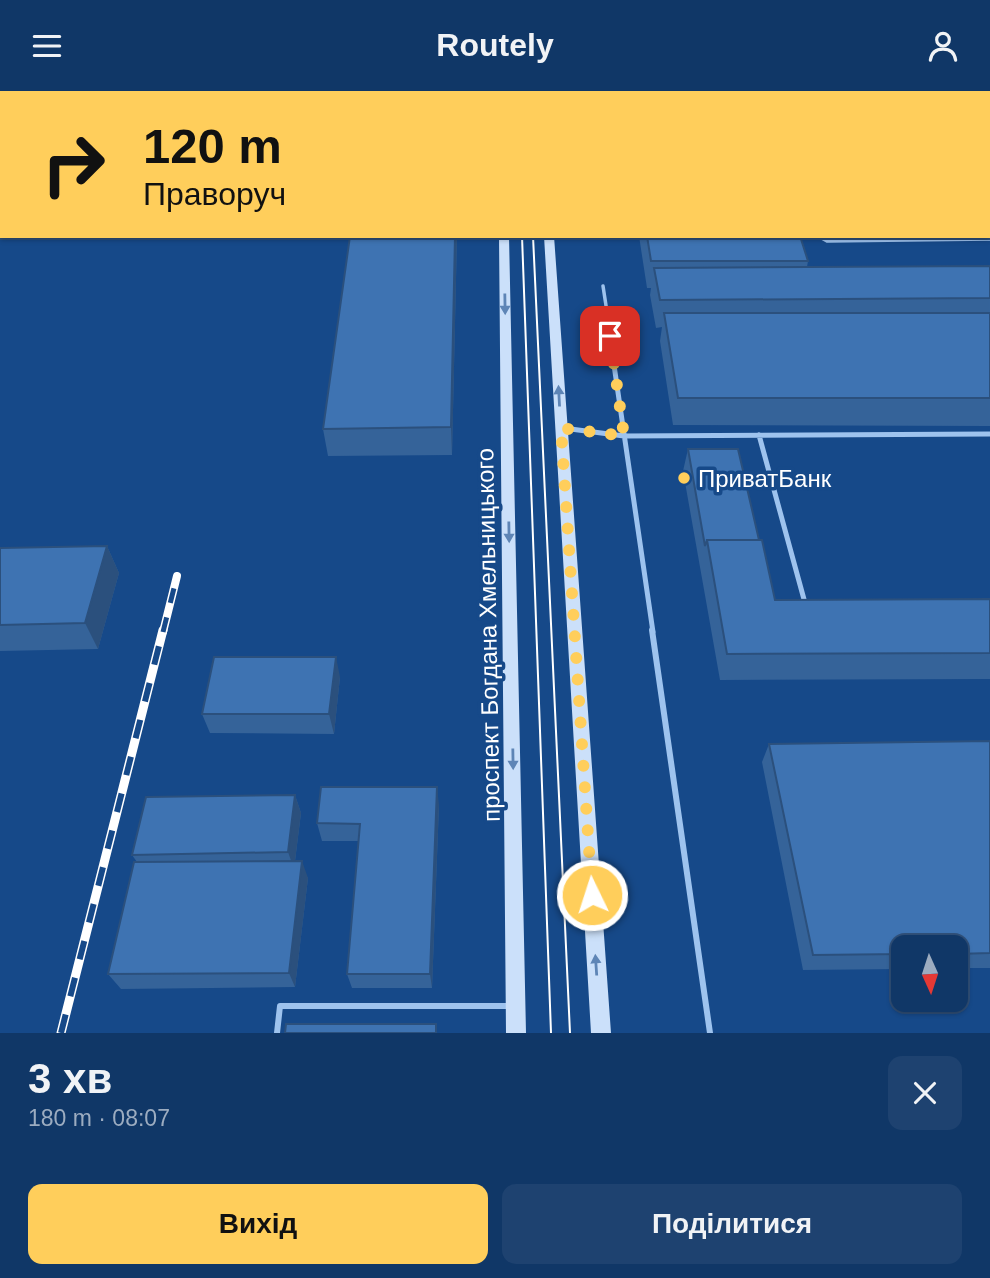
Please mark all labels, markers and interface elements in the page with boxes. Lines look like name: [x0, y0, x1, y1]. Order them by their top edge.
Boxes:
icon: menu: [28, 27, 66, 65]
text: Routely: [436, 27, 554, 63]
icon: person: [924, 27, 962, 65]
icon: right: [28, 119, 119, 210]
text: 120 m: [143, 119, 282, 173]
text: Праворуч: [143, 176, 286, 212]
one-way arrow: [500, 294, 511, 316]
pin: [580, 306, 640, 366]
icon: arrive: [591, 317, 629, 355]
one-way arrow: [553, 384, 564, 406]
street label: проспект Богдана Хмельницького: [471, 448, 505, 822]
place label: ПриватБанк: [698, 465, 832, 492]
marker: ПриватБанк: [676, 470, 692, 486]
one-way arrow: [504, 521, 515, 543]
one-way arrow: [507, 749, 518, 771]
position arrow: [555, 858, 629, 932]
north arrow: [891, 935, 968, 1011]
map controls: [891, 935, 968, 1012]
one-way arrow: [590, 954, 601, 976]
text: 3 хв: [28, 1055, 112, 1102]
button: close: [888, 1056, 962, 1130]
text: 180 m · 08:07: [28, 1105, 170, 1131]
button: Вихід: [28, 1184, 488, 1264]
button: Поділитися: [502, 1184, 962, 1264]

